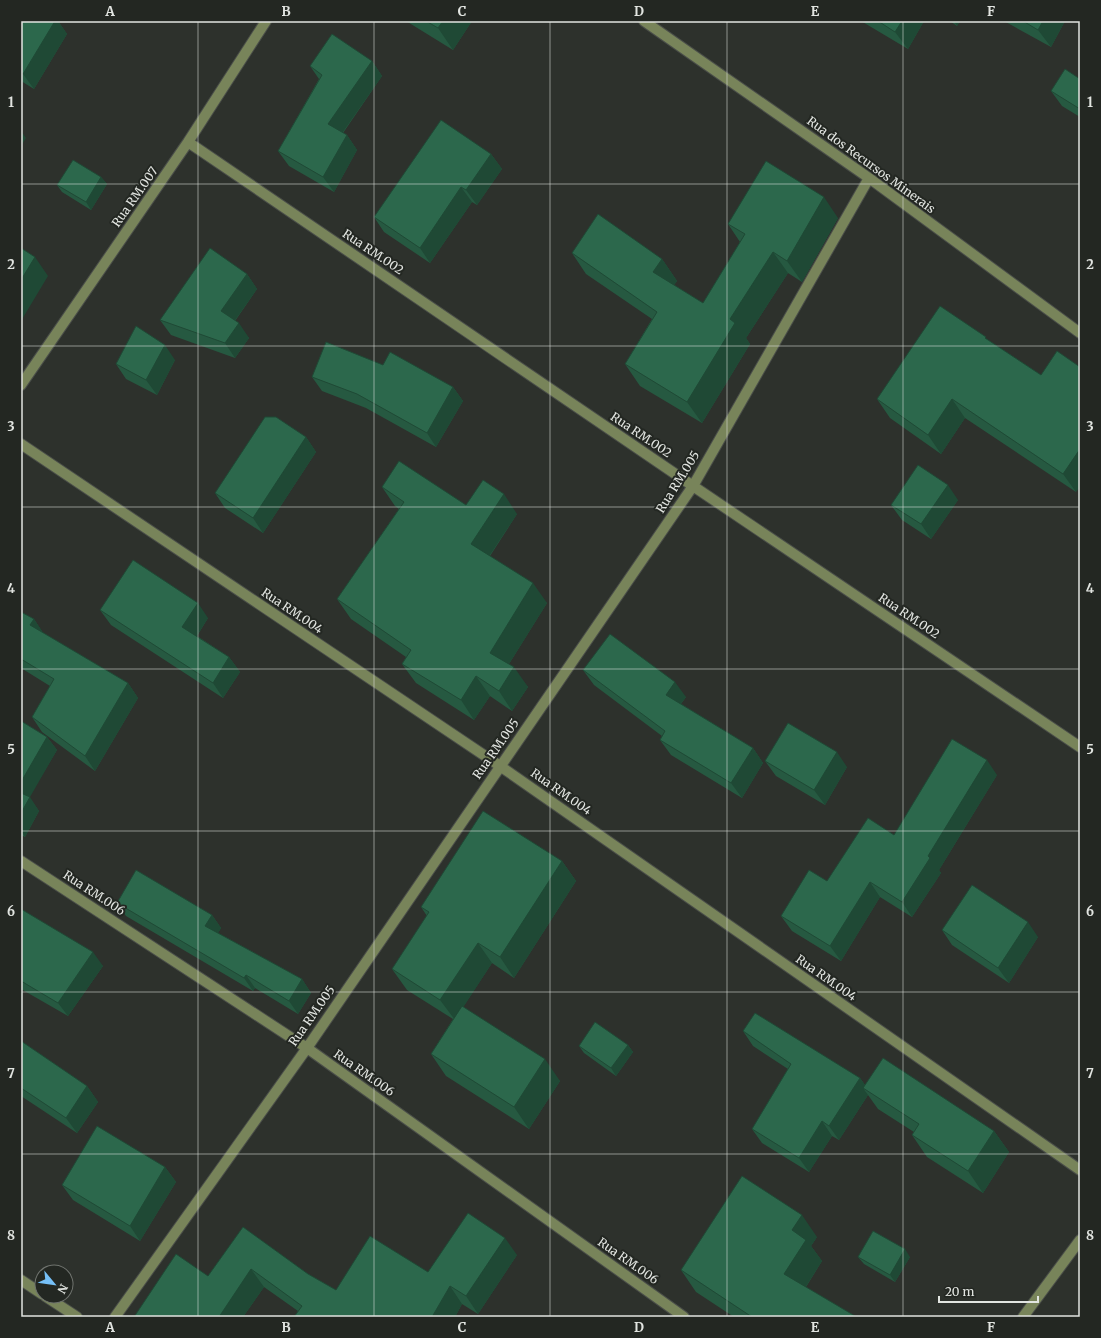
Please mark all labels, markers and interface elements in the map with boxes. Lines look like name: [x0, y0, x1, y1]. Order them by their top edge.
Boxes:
text: A: [104, 3, 115, 20]
text: B: [281, 3, 291, 20]
text: C: [458, 3, 467, 20]
text: D: [634, 3, 644, 20]
text: E: [811, 3, 820, 20]
text: F: [987, 3, 995, 20]
text: 1: [8, 94, 14, 111]
text: 1: [1087, 94, 1093, 111]
street label: Rua dos Recursos Minerais: [804, 113, 938, 216]
street label: Rua RM.007: [108, 164, 161, 230]
street label: Rua RM.002: [340, 226, 407, 277]
text: 2: [7, 256, 15, 273]
text: 2: [1086, 256, 1094, 273]
street label: Rua RM.002: [608, 409, 675, 460]
text: 3: [7, 418, 15, 435]
text: 3: [1086, 418, 1094, 435]
street label: Rua RM.005: [653, 448, 703, 516]
text: 4: [7, 580, 16, 597]
text: 4: [1086, 580, 1095, 597]
street label: Rua RM.004: [259, 585, 326, 637]
street label: Rua RM.002: [876, 590, 943, 641]
street label: Rua RM.005: [469, 716, 522, 782]
text: 5: [7, 741, 15, 758]
text: 5: [1086, 741, 1094, 758]
street label: Rua RM.004: [528, 765, 595, 818]
street label: Rua RM.006: [60, 867, 128, 918]
text: 6: [7, 903, 15, 920]
text: 6: [1086, 903, 1094, 920]
street label: Rua RM.004: [793, 951, 860, 1004]
street label: Rua RM.005: [285, 983, 338, 1049]
street label: Rua RM.006: [331, 1046, 398, 1099]
text: 7: [7, 1065, 15, 1082]
text: 7: [1086, 1065, 1094, 1082]
text: 8: [7, 1227, 15, 1244]
text: 8: [1086, 1227, 1094, 1244]
street label: Rua RM.006: [595, 1234, 662, 1287]
north arrow: [34, 1264, 74, 1304]
scale bar: [939, 1278, 1038, 1304]
text: N: [54, 1282, 71, 1296]
text: 20 m: [945, 1284, 974, 1299]
text: A: [104, 1319, 115, 1336]
text: B: [281, 1319, 291, 1336]
text: C: [458, 1319, 467, 1336]
text: D: [634, 1319, 644, 1336]
text: E: [811, 1319, 820, 1336]
text: F: [987, 1319, 995, 1336]

